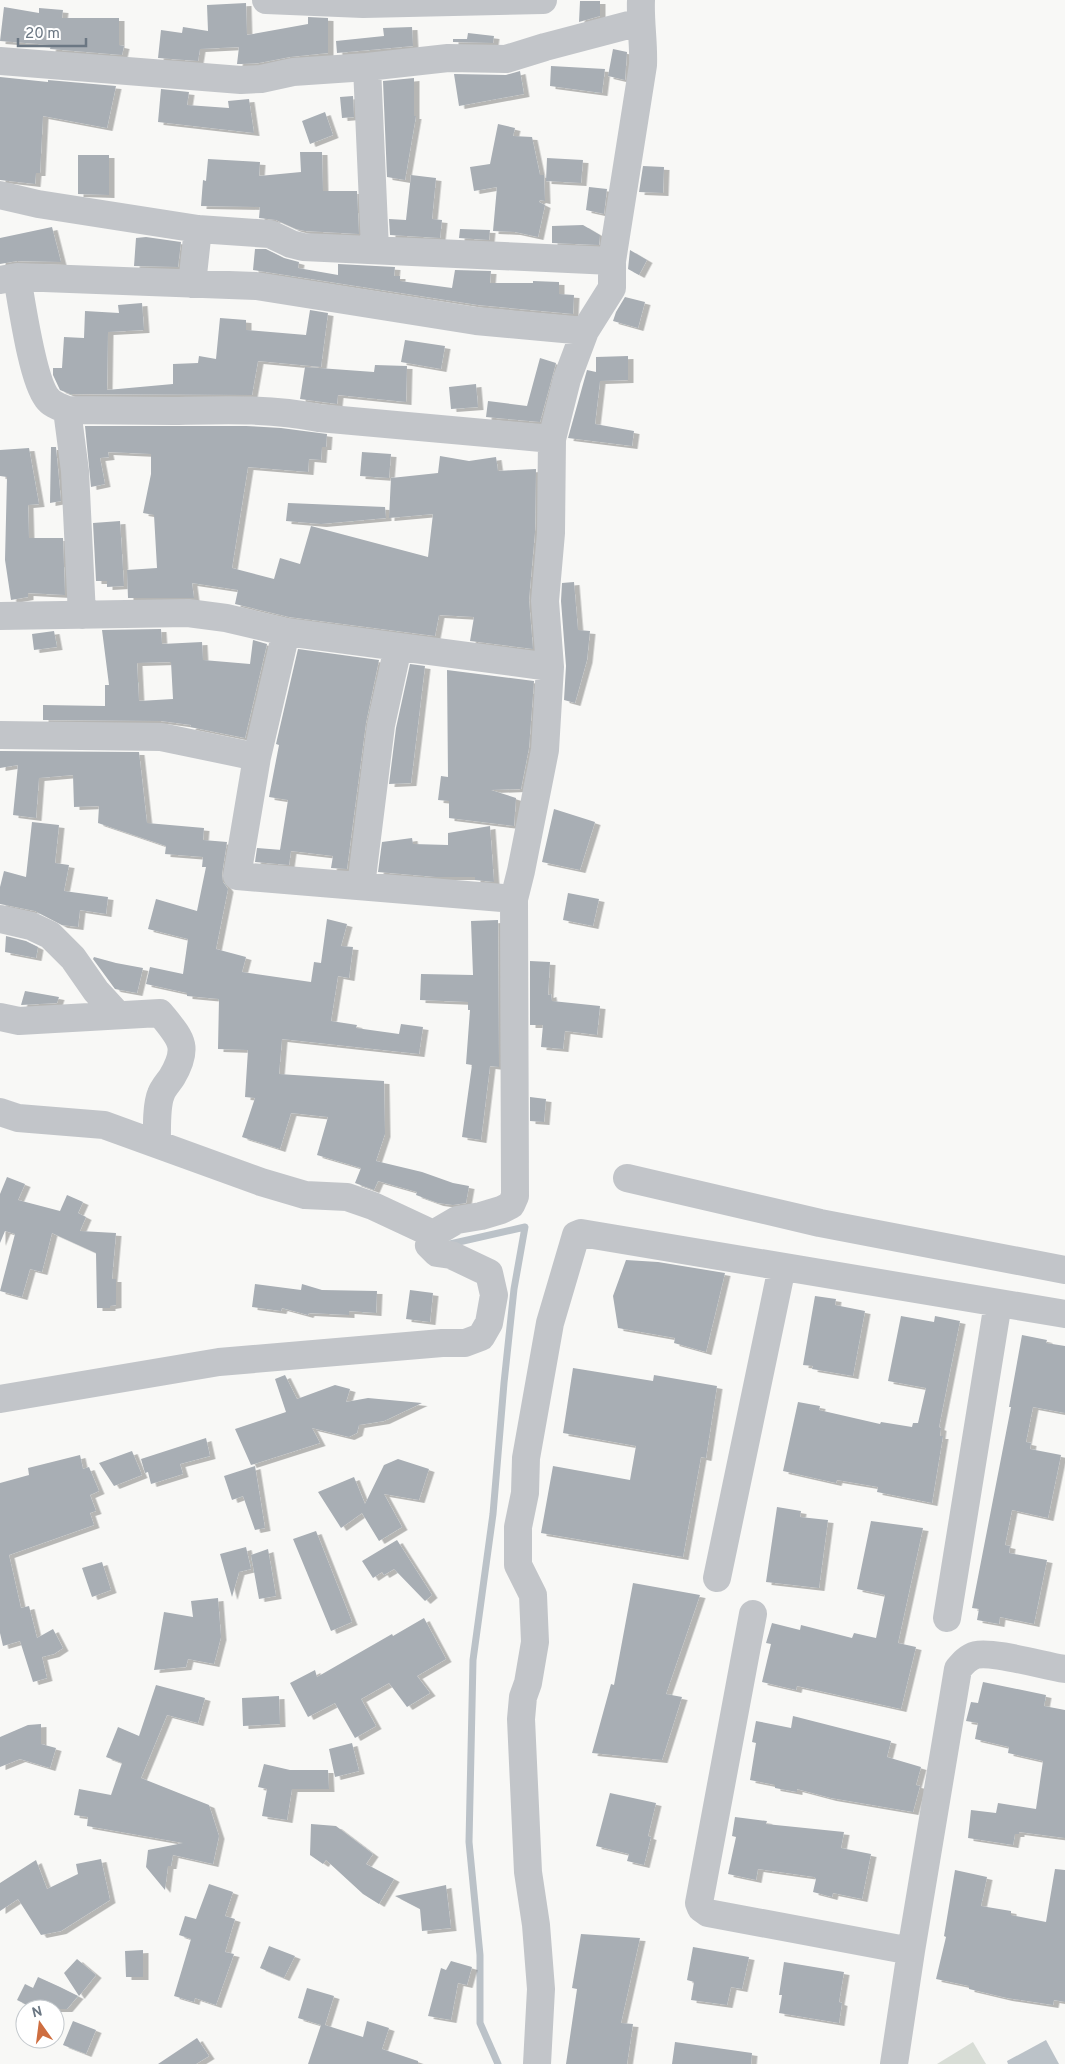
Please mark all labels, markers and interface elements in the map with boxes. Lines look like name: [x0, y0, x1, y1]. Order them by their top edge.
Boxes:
scale bar: [18, 15, 85, 47]
text: 20 m: [25, 25, 60, 44]
north arrow: [15, 1999, 65, 2049]
text: N: [30, 2003, 44, 2022]

